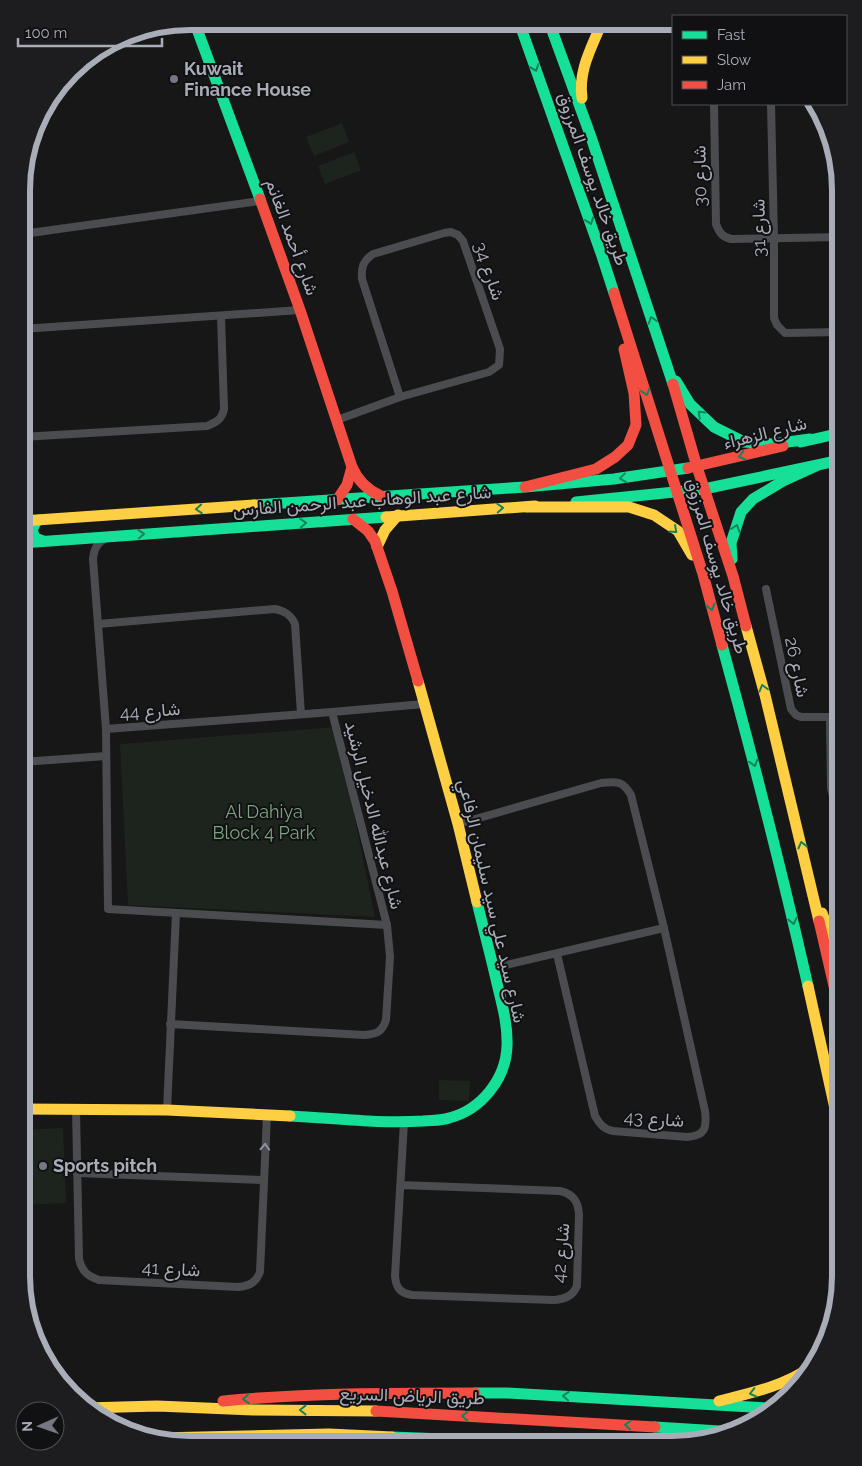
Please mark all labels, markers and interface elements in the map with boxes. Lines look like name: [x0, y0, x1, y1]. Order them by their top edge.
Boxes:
scale bar: [18, 15, 161, 47]
legend: [672, 15, 847, 105]
text: 100 m: [25, 24, 67, 42]
text: Fast: [717, 26, 745, 44]
text: Slow: [717, 51, 751, 69]
place label: Kuwait Finance House: [184, 58, 311, 100]
one-way arrow: [529, 63, 539, 72]
marker: Kuwait Finance House: [168, 73, 180, 85]
text: Jam: [717, 76, 746, 94]
street label: طريق خالد يوسف المرزوق: [553, 90, 633, 268]
street label: شارع 30: [688, 145, 713, 207]
street label: شارع أحمد الغانم: [260, 176, 323, 299]
street label: شارع 31: [747, 199, 772, 257]
one-way arrow: [584, 216, 594, 225]
street label: شارع 34: [468, 239, 509, 303]
one-way arrow: [647, 317, 657, 325]
one-way arrow: [640, 388, 650, 396]
one-way arrow: [697, 411, 706, 420]
street label: شارع الزهراء: [721, 412, 809, 455]
one-way arrow: [738, 450, 747, 461]
one-way arrow: [618, 472, 626, 483]
street label: طريق خالد يوسف المرزوق: [681, 476, 753, 656]
street label: شارع عبد الوهاب عبد الرحمن الفارس: [232, 481, 492, 522]
one-way arrow: [496, 503, 504, 514]
one-way arrow: [195, 504, 203, 515]
one-way arrow: [299, 517, 307, 528]
one-way arrow: [669, 524, 678, 533]
one-way arrow: [730, 525, 740, 533]
one-way arrow: [137, 529, 145, 540]
one-way arrow: [706, 602, 716, 610]
street label: شارع 26: [779, 635, 814, 699]
one-way arrow: [758, 684, 768, 692]
street label: شارع 44: [119, 698, 181, 725]
street label: شارع عبدالله الدخيل الرشيد: [339, 719, 408, 912]
one-way arrow: [749, 759, 759, 767]
street label: شارع سيد علي سيد سليمان الرفاعي: [449, 777, 531, 1026]
park label: Al Dahiya Block 4 Park: [213, 801, 316, 843]
one-way arrow: [797, 841, 808, 850]
one-way arrow: [787, 917, 798, 926]
street label: شارع 43: [623, 1106, 685, 1133]
one-way arrow: [260, 1143, 271, 1151]
place label: Sports pitch: [53, 1155, 157, 1176]
marker: Sports pitch: [37, 1160, 49, 1172]
street label: شارع 42: [547, 1222, 576, 1284]
street label: شارع 41: [141, 1256, 201, 1283]
street label: طريق الرياض السريع: [339, 1382, 485, 1411]
one-way arrow: [749, 1387, 757, 1397]
one-way arrow: [562, 1391, 570, 1402]
one-way arrow: [242, 1393, 250, 1404]
north arrow: [15, 1401, 65, 1451]
one-way arrow: [299, 1405, 306, 1415]
one-way arrow: [461, 1410, 469, 1421]
one-way arrow: [623, 1420, 631, 1431]
text: N: [19, 1421, 35, 1432]

